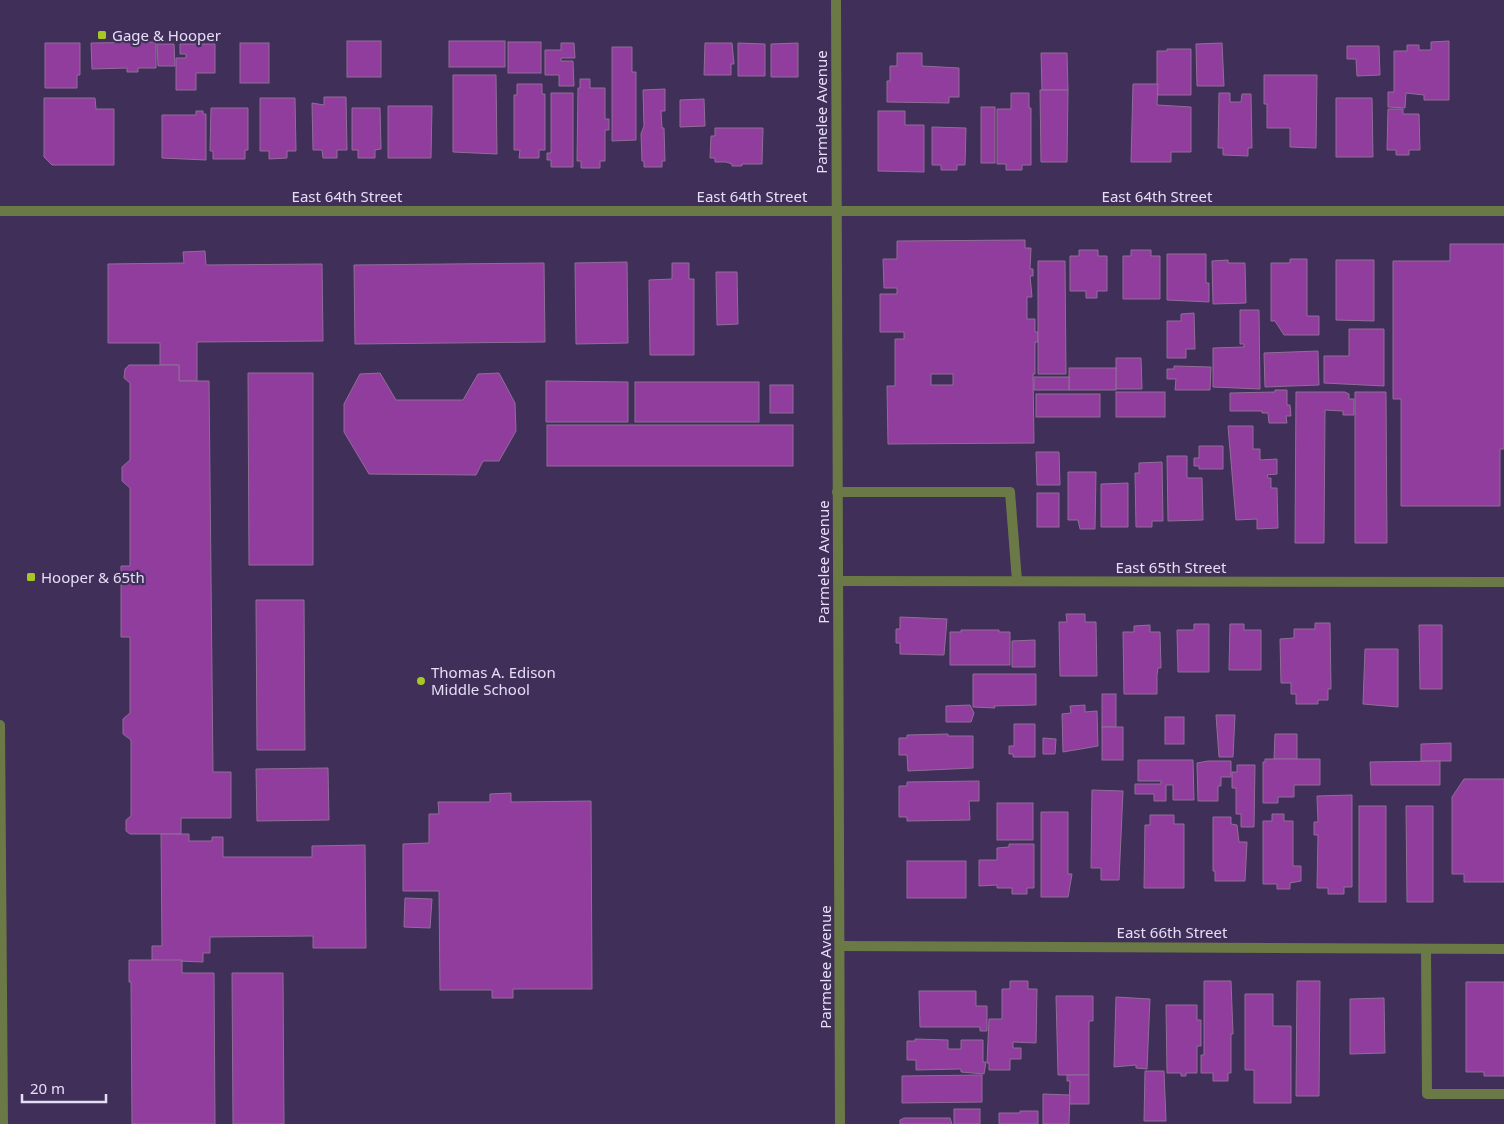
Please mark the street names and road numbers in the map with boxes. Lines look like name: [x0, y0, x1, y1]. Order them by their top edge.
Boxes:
street label: Parmelee Avenue: [811, 50, 831, 174]
street label: East 64th Street: [292, 186, 403, 206]
street label: East 64th Street: [697, 186, 808, 206]
street label: East 64th Street: [1102, 186, 1213, 206]
street label: Parmelee Avenue: [813, 500, 833, 624]
street label: East 65th Street: [1116, 557, 1227, 577]
street label: Parmelee Avenue: [815, 905, 835, 1029]
street label: East 66th Street: [1117, 922, 1228, 942]

